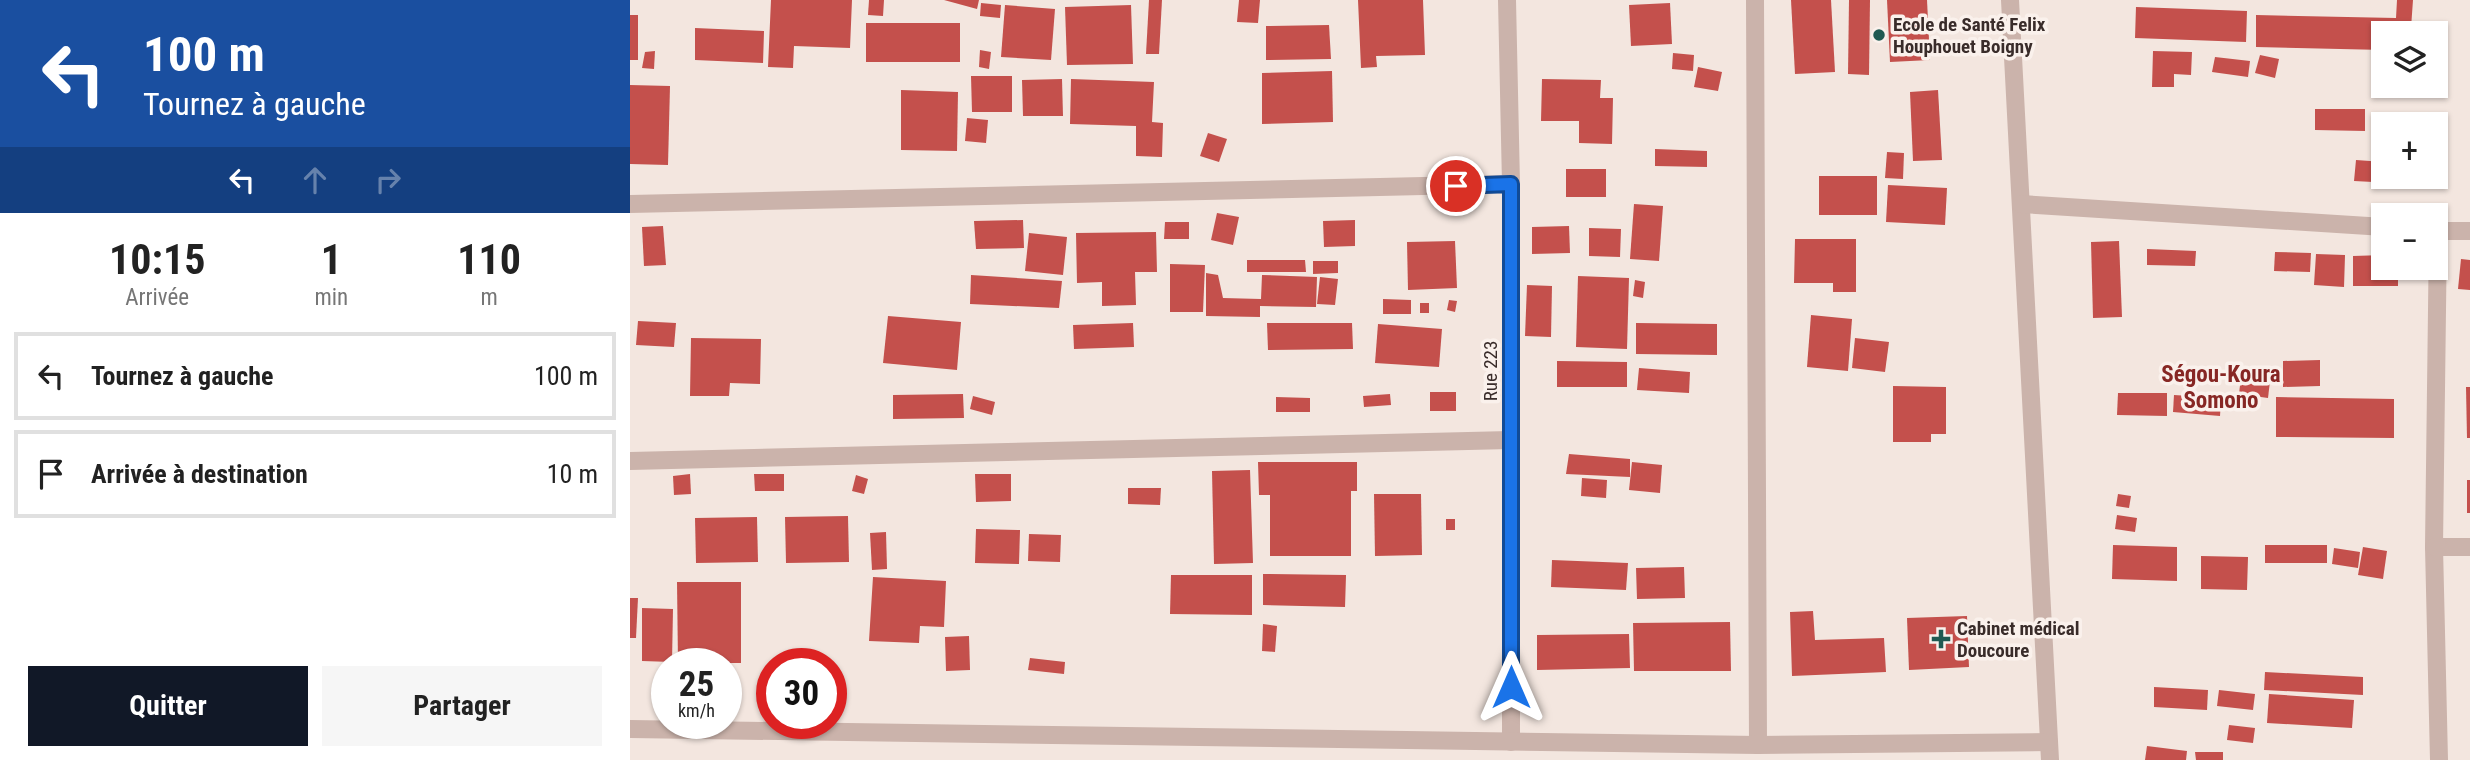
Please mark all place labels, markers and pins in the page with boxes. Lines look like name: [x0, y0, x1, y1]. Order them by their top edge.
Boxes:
place label: Ecole de Santé Felix Houphouet Boigny: [1893, 13, 2046, 58]
marker: Ecole de Santé Felix Houphouet Boigny: [1871, 27, 1887, 43]
pin: [1426, 156, 1486, 216]
place label: Cabinet médical Doucoure: [1957, 617, 2080, 662]
marker: Cabinet médical Doucoure: [1931, 629, 1951, 649]

